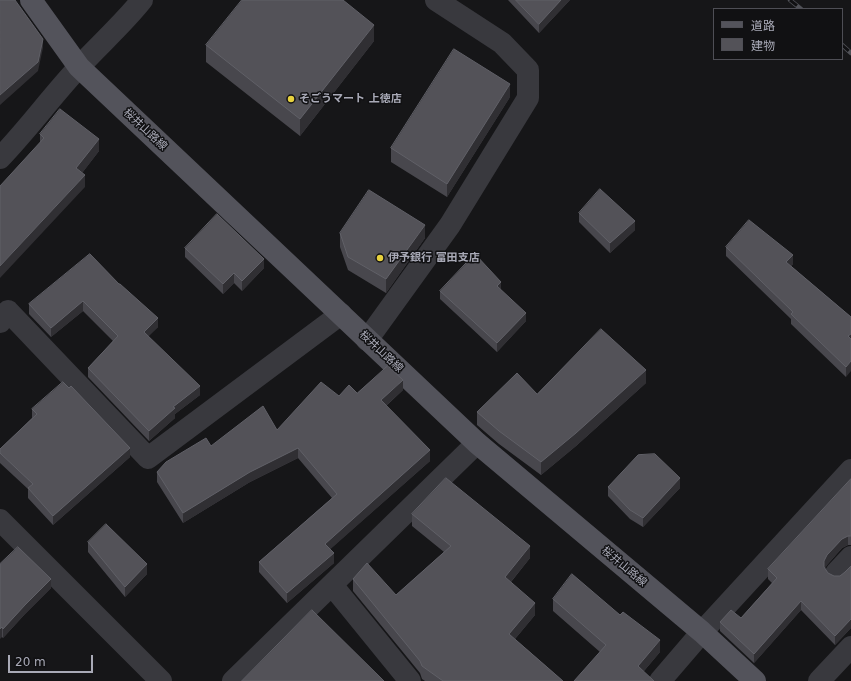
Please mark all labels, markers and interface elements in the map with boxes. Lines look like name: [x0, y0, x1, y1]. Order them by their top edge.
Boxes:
legend: [713, 8, 843, 60]
text: 道路: [751, 19, 775, 33]
text: 建物: [751, 39, 775, 53]
place label: そごうマート 上徳店: [299, 92, 402, 106]
marker: そごうマート 上徳店: [286, 94, 296, 104]
street label: 桜井山路線: [120, 106, 170, 154]
place label: 伊予銀行 富田支店: [388, 251, 480, 265]
marker: 伊予銀行 富田支店: [375, 253, 385, 263]
street label: 桜井山路線: [356, 328, 406, 376]
street label: 桜井山路線: [599, 544, 649, 590]
scale bar: [10, 647, 95, 673]
text: 20 m: [15, 655, 46, 669]

